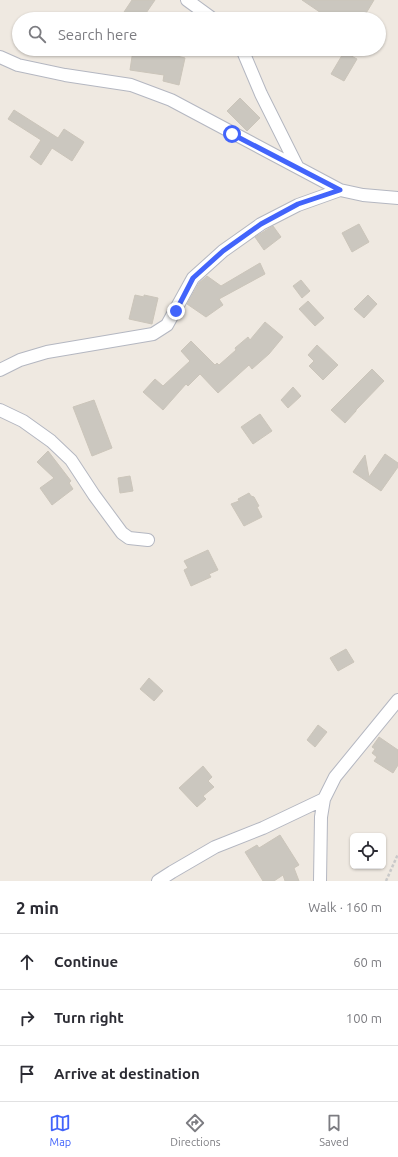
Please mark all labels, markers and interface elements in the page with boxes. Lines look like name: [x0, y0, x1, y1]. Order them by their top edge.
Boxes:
search box: [12, 12, 386, 56]
icon: search: [26, 23, 48, 45]
text: Search here: [58, 26, 137, 43]
route start: [223, 125, 241, 143]
route end: [167, 302, 185, 320]
map controls: [350, 833, 386, 869]
button: locate: [350, 833, 386, 869]
text: 2 min: [16, 898, 59, 917]
text: Walk · 160 m: [308, 900, 382, 914]
icon: ahead: [16, 951, 38, 973]
text: Continue: [54, 953, 118, 970]
text: 60 m: [353, 955, 382, 969]
icon: right: [16, 1007, 38, 1029]
text: Turn right: [54, 1009, 124, 1026]
text: 100 m: [346, 1011, 382, 1025]
icon: arrive: [16, 1063, 38, 1085]
text: Arrive at destination: [54, 1065, 200, 1082]
tab: Map: [49, 1112, 71, 1148]
tab: Directions: [170, 1112, 221, 1148]
tab: Saved: [319, 1112, 349, 1148]

